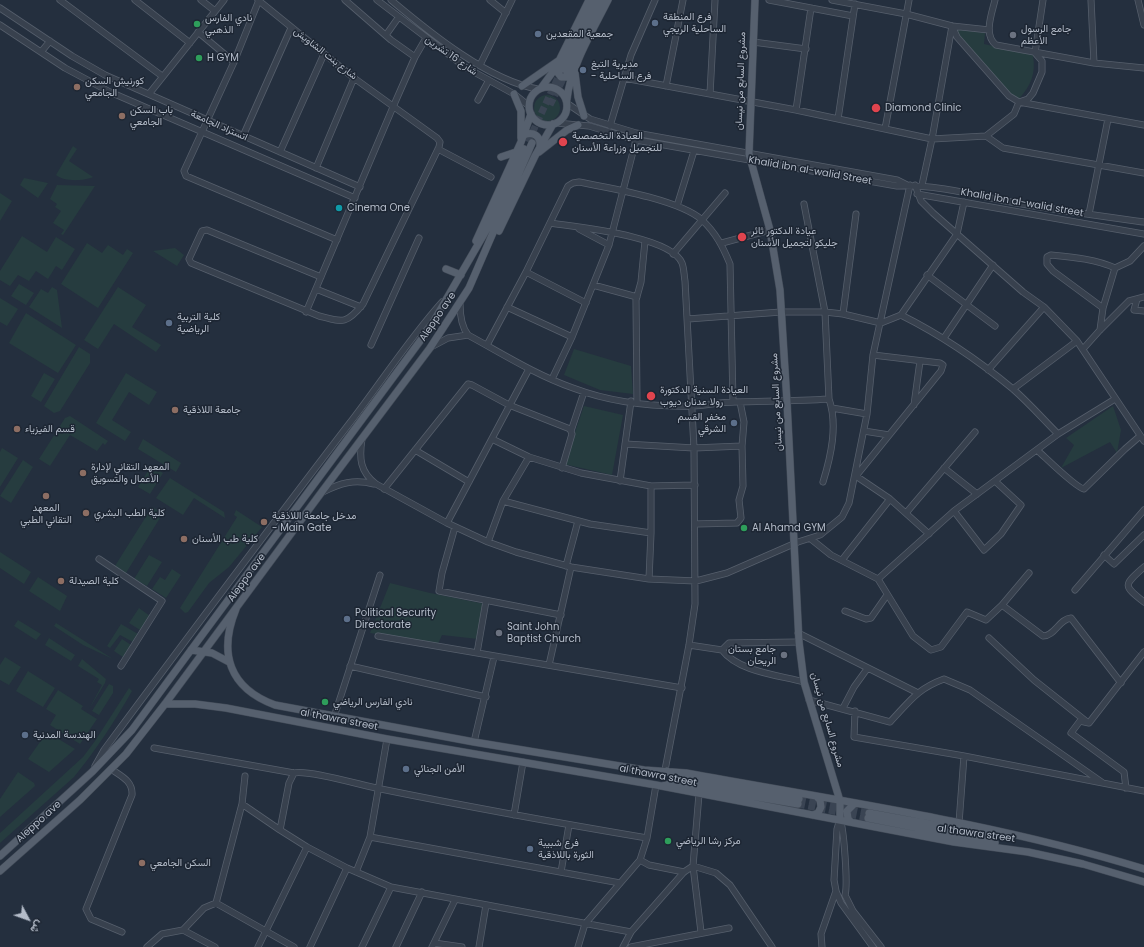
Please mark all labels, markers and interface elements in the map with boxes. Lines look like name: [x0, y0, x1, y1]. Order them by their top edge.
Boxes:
place label: فرع المنطقة الساحلية الريجي: [663, 11, 726, 34]
place label: نادي الفارس الذهبي: [205, 12, 252, 36]
marker: فرع المنطقة الساحلية الريجي: [650, 18, 660, 28]
marker: نادي الفارس الذهبي: [192, 19, 202, 29]
place label: جامع الرسول الأعظم: [1021, 23, 1071, 46]
street label: شارع بنت الشاويش: [291, 25, 359, 83]
place label: جمعية المقعدين: [546, 28, 613, 40]
marker: جمعية المقعدين: [533, 29, 543, 39]
marker: جامع الرسول الأعظم: [1008, 30, 1018, 40]
street label: مشروع السابع من نيسان: [733, 32, 749, 130]
street label: شارع 16 تشرين: [423, 34, 479, 78]
place label: H GYM: [207, 52, 239, 64]
marker: H GYM: [194, 53, 204, 63]
place label: مديرية التبغ - فرع الساحلية: [591, 58, 651, 82]
marker: مديرية التبغ - فرع الساحلية: [578, 65, 588, 75]
place label: كورنيش السكن الجامعي: [85, 75, 144, 98]
marker: كورنيش السكن الجامعي: [72, 82, 82, 92]
marker: Diamond Clinic: [870, 102, 882, 114]
place label: Diamond Clinic: [885, 102, 961, 114]
place label: باب السكن الجامعي: [130, 104, 173, 128]
street label: اتستراد الجامعة: [189, 108, 249, 144]
marker: باب السكن الجامعي: [117, 111, 127, 121]
place label: العيادة التخصصية للتجميل وزراعة الأسنان: [572, 130, 662, 154]
marker: العيادة التخصصية للتجميل وزراعة الأسنان: [557, 136, 569, 148]
street label: Khalid ibn al-walid Street: [747, 154, 873, 188]
street label: Khalid ibn al-walid street: [960, 186, 1084, 220]
place label: Cinema One: [347, 202, 410, 214]
marker: Cinema One: [334, 203, 344, 213]
place label: عيادة الدكتور ثائر جليكو لتجميل الأسنان: [751, 225, 838, 248]
marker: عيادة الدكتور ثائر جليكو لتجميل الأسنان: [736, 231, 748, 243]
street label: Aleppo ave: [417, 290, 459, 344]
place label: كلية التربية الرياضية: [177, 311, 220, 334]
marker: كلية التربية الرياضية: [164, 318, 174, 328]
street label: مشروع السابع من نيسان: [768, 353, 786, 451]
place label: العيادة السنية الدكتورة رولا عدنان ديوب: [660, 384, 748, 408]
marker: العيادة السنية الدكتورة رولا عدنان ديوب: [645, 390, 657, 402]
place label: جامعة اللاذقية: [183, 404, 241, 416]
marker: جامعة اللاذقية: [170, 405, 180, 415]
place label: مخفر القسم الشرقي: [677, 411, 726, 434]
marker: مخفر القسم الشرقي: [729, 418, 739, 428]
place label: قسم الفيزياء: [25, 423, 75, 435]
marker: قسم الفيزياء: [12, 424, 22, 434]
place label: المعهد التقاني لإدارة الأعمال والتسويق: [91, 461, 169, 484]
marker: المعهد التقاني لإدارة الأعمال والتسويق: [78, 468, 88, 478]
marker: المعهد التقاني الطبي: [41, 491, 51, 501]
place label: المعهد التقاني الطبي: [20, 502, 72, 526]
place label: كلية الطب البشري: [94, 507, 165, 519]
marker: كلية الطب البشري: [81, 508, 91, 518]
place label: مدخل جامعة اللاذقية - Main Gate: [272, 510, 356, 534]
marker: مدخل جامعة اللاذقية - Main Gate: [259, 517, 269, 527]
place label: Al Ahamd GYM: [752, 522, 826, 534]
marker: Al Ahamd GYM: [739, 523, 749, 533]
place label: كلية طب الأسنان: [192, 533, 258, 545]
marker: كلية طب الأسنان: [179, 534, 189, 544]
street label: Aleppo ave: [226, 552, 268, 604]
place label: كلية الصيدلة: [69, 575, 119, 587]
marker: كلية الصيدلة: [56, 576, 66, 586]
place label: Political Security Directorate: [355, 607, 436, 630]
marker: Political Security Directorate: [342, 614, 352, 624]
place label: Saint John Baptist Church: [507, 621, 581, 644]
marker: Saint John Baptist Church: [494, 628, 504, 638]
place label: جامع بستان الريحان: [728, 643, 776, 666]
marker: جامع بستان الريحان: [779, 650, 789, 660]
street label: مشروع السابع من نيسان: [808, 671, 846, 769]
place label: نادي الفارس الرياضي: [333, 696, 413, 708]
marker: نادي الفارس الرياضي: [320, 697, 330, 707]
street label: al thawra street: [299, 707, 379, 733]
place label: الهندسة المدنية: [33, 729, 96, 741]
marker: الهندسة المدنية: [20, 730, 30, 740]
place label: الأمن الجنائي: [414, 763, 465, 775]
street label: al thawra street: [618, 763, 698, 789]
marker: الأمن الجنائي: [401, 764, 411, 774]
street label: Aleppo ave: [14, 799, 64, 845]
street label: al thawra street: [936, 823, 1016, 845]
place label: مركز رشا الرياضي: [676, 835, 741, 847]
marker: مركز رشا الرياضي: [663, 836, 673, 846]
place label: فرع شبيبة الثورة باللاذقية: [538, 837, 594, 860]
marker: فرع شبيبة الثورة باللاذقية: [525, 844, 535, 854]
place label: السكن الجامعي: [150, 857, 211, 869]
marker: السكن الجامعي: [137, 858, 147, 868]
north arrow: [8, 899, 48, 939]
text: ش: [27, 917, 47, 937]

